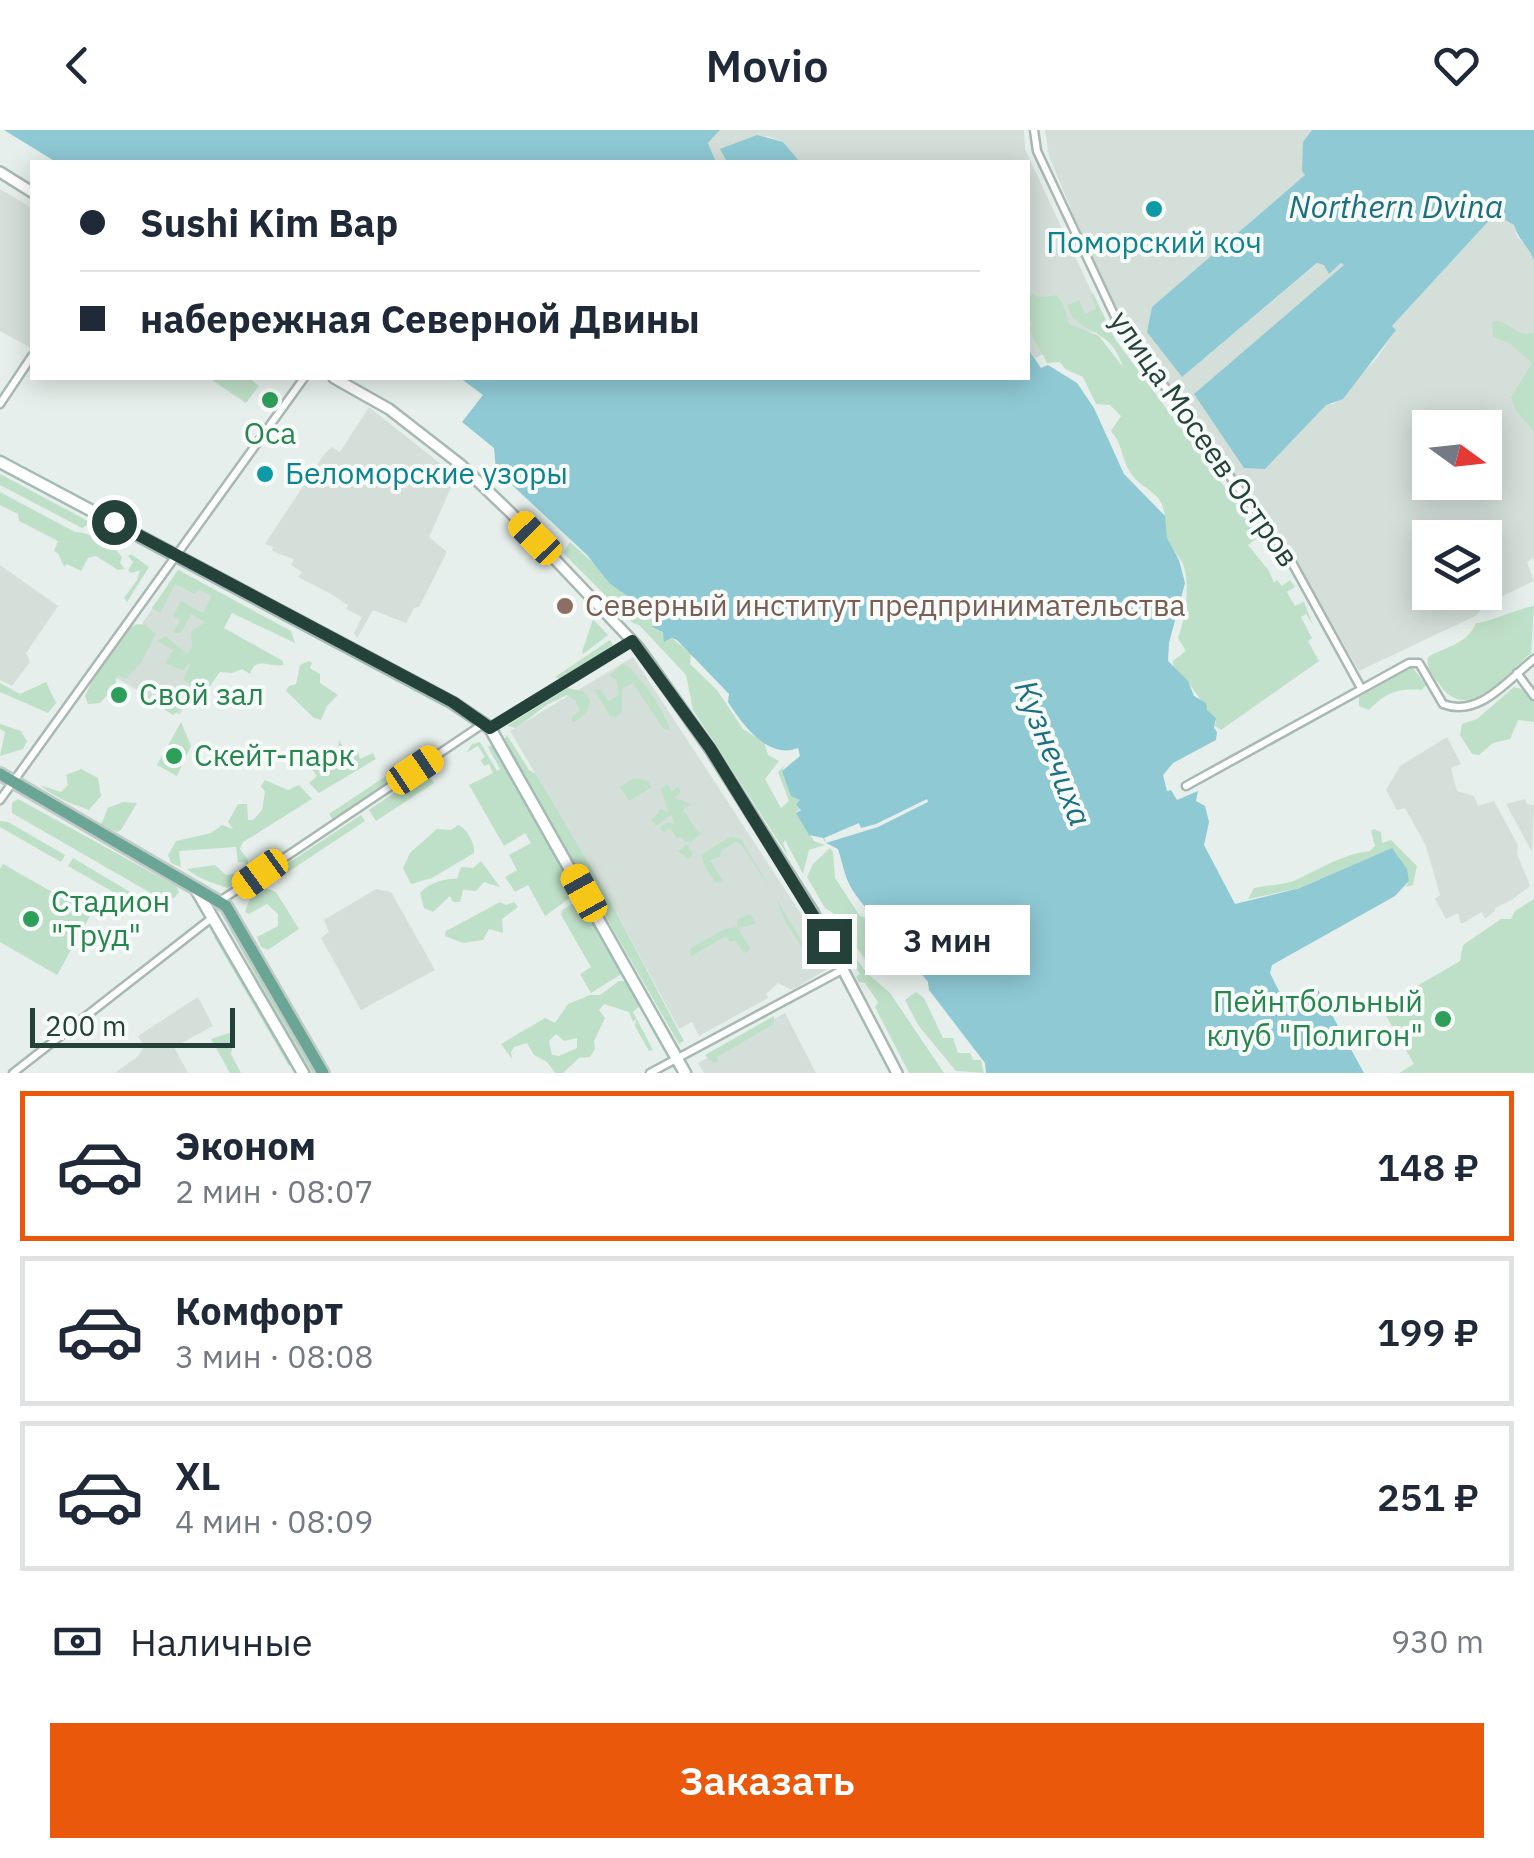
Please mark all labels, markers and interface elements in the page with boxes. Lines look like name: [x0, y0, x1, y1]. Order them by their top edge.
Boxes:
text: Movio: [705, 36, 829, 94]
icon: back: [50, 38, 105, 93]
icon: heart: [1429, 38, 1484, 93]
water label: Northern Dvina: [1289, 185, 1503, 227]
text: Sushi Kim Bap: [140, 198, 398, 247]
marker: Поморский коч: [1143, 198, 1165, 220]
place label: Поморский коч: [1046, 222, 1262, 261]
text: набережная Северной Двины: [140, 294, 700, 343]
street label: улица Мосеев Остров: [1102, 302, 1309, 574]
marker: Оса: [259, 389, 281, 411]
north arrow: [1412, 410, 1502, 500]
map controls: [1412, 410, 1502, 610]
place label: Оса: [244, 413, 296, 452]
place label: Беломорские узоры: [285, 453, 568, 492]
marker: Беломорские узоры: [254, 463, 276, 485]
route start: [92, 500, 137, 545]
car: [503, 506, 567, 570]
button: layers: [1412, 520, 1502, 610]
place label: Северный институт предпринимательства: [585, 585, 1186, 624]
marker: Северный институт предпринимательства: [554, 595, 576, 617]
water label: Кузнечиха: [1006, 673, 1102, 832]
place label: Свой зал: [139, 674, 264, 713]
marker: Свой зал: [108, 684, 130, 706]
place label: Скейт-парк: [194, 735, 355, 774]
car: [382, 741, 448, 799]
marker: Скейт-парк: [163, 745, 185, 767]
car: [227, 844, 293, 904]
car: [556, 859, 612, 927]
place label: Стадион "Труд": [51, 881, 170, 954]
callout: 3 мин: [864, 906, 1029, 976]
marker: Стадион "Труд": [20, 908, 42, 930]
route end: [807, 919, 852, 964]
text: 3 мин: [903, 919, 992, 961]
place label: Пейнтбольный клуб "Полигон": [1206, 981, 1423, 1054]
scale bar: [30, 1003, 235, 1048]
text: 200 m: [45, 1007, 126, 1044]
marker: Пейнтбольный клуб "Полигон": [1432, 1008, 1454, 1030]
icon: car: [55, 1121, 145, 1211]
text: Эконом: [175, 1121, 316, 1170]
text: 148 ₽: [1377, 1142, 1479, 1191]
text: 2 мин · 08:07: [175, 1170, 373, 1212]
icon: car: [55, 1286, 145, 1376]
text: Комфорт: [175, 1286, 343, 1335]
text: 199 ₽: [1377, 1307, 1479, 1356]
text: 3 мин · 08:08: [175, 1335, 373, 1377]
icon: car: [55, 1451, 145, 1541]
text: XL: [175, 1451, 221, 1500]
text: 251 ₽: [1377, 1472, 1479, 1521]
text: 4 мин · 08:09: [175, 1500, 373, 1542]
icon: cash: [50, 1614, 105, 1669]
text: Наличные: [130, 1617, 313, 1666]
text: 930 m: [1391, 1620, 1484, 1662]
button: Заказать: [50, 1723, 1484, 1838]

